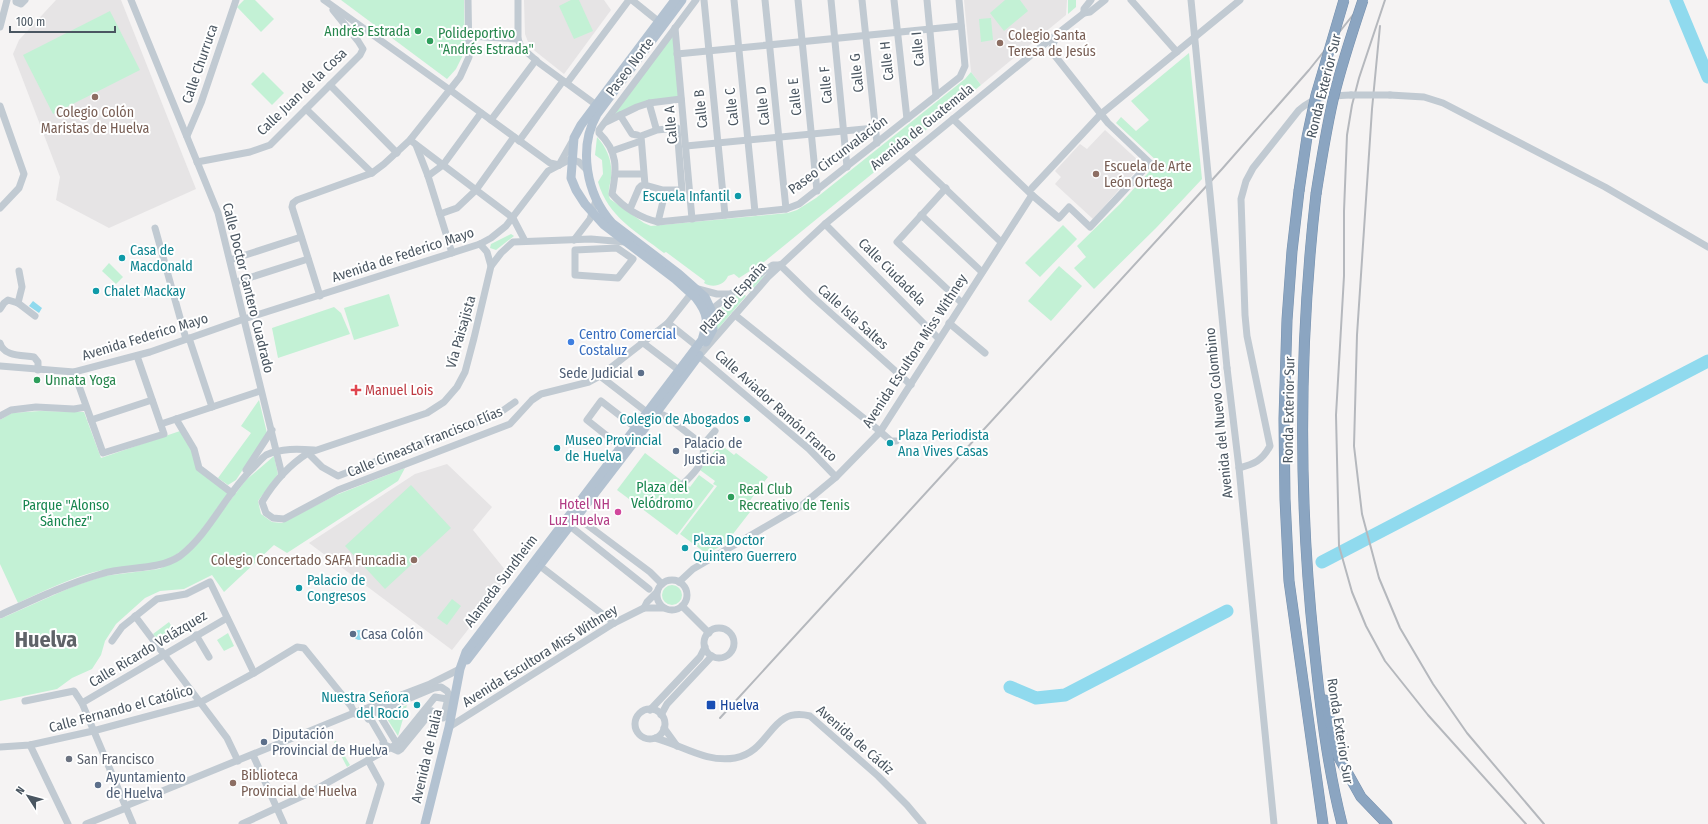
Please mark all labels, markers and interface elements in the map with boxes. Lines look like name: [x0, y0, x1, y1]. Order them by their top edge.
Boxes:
scale bar: [10, 8, 115, 34]
text: 100 m: [16, 15, 45, 29]
street label: Calle Churruca: [179, 22, 222, 106]
place label: Andrés Estrada: [324, 23, 410, 40]
place label: Polideportivo "Andrés Estrada": [438, 25, 534, 58]
marker: Andrés Estrada: [413, 26, 423, 36]
place label: Colegio Santa Teresa de Jesús: [1008, 27, 1096, 60]
street label: Calle I: [908, 31, 928, 67]
street label: Ronda Exterior Sur: [1303, 32, 1345, 140]
street label: Paseo Norte: [602, 34, 658, 100]
marker: Polideportivo "Andrés Estrada": [425, 36, 435, 46]
marker: Colegio Santa Teresa de Jesús: [995, 38, 1005, 48]
street label: Calle H: [876, 40, 898, 82]
street label: Calle Juan de la Cosa: [254, 45, 351, 139]
street label: Calle G: [846, 53, 868, 93]
street label: Calle F: [816, 66, 836, 104]
street label: Calle E: [785, 77, 805, 117]
street label: Avenida de Guatemala: [867, 80, 977, 174]
street label: Calle D: [752, 86, 774, 126]
street label: Calle C: [722, 87, 742, 127]
street label: Calle B: [690, 88, 711, 129]
marker: Colegio Colón Maristas de Huelva: [90, 92, 100, 102]
place label: Colegio Colón Maristas de Huelva: [41, 104, 149, 137]
street label: Calle A: [661, 104, 681, 145]
street label: Paseo Circunvalación: [785, 112, 891, 198]
place label: Escuela de Arte León Ortega: [1104, 158, 1192, 191]
marker: Escuela de Arte León Ortega: [1091, 169, 1101, 179]
place label: Escuela Infantil: [643, 188, 730, 205]
marker: Escuela Infantil: [733, 191, 743, 201]
street label: Calle Doctor Cantero Cuadrado: [219, 201, 277, 375]
street label: Avenida de Federico Mayo: [330, 224, 476, 286]
street label: Calle Ciudadela: [855, 235, 929, 309]
place label: Casa de Macdonald: [130, 242, 193, 275]
marker: Casa de Macdonald: [117, 253, 127, 263]
street label: Plaza de España: [696, 258, 770, 338]
street label: Avenida Escultora Miss Withney: [859, 270, 971, 431]
street label: Calle Isla Saltes: [814, 281, 892, 353]
place label: Chalet Mackay: [104, 283, 186, 300]
marker: Chalet Mackay: [91, 286, 101, 296]
street label: Vía Paisajista: [443, 294, 480, 370]
street label: Avenida Federico Mayo: [80, 310, 210, 364]
place label: Centro Comercial Costaluz: [579, 326, 676, 359]
street label: Avenida del Nuevo Colombino: [1202, 327, 1236, 499]
marker: Centro Comercial Costaluz: [566, 337, 576, 347]
street label: Calle Aviador Ramón Franco: [711, 347, 841, 465]
street label: Ronda Exterior Sur: [1280, 356, 1298, 464]
place label: Sede Judicial: [559, 365, 633, 382]
marker: Sede Judicial: [636, 368, 646, 378]
place label: Unnata Yoga: [45, 372, 116, 389]
marker: Unnata Yoga: [32, 375, 42, 385]
place label: Manuel Lois: [365, 382, 433, 399]
marker: Manuel Lois: [350, 384, 362, 396]
street label: Calle Cineasta Francisco Elías: [345, 403, 505, 481]
place label: Colegio de Abogados: [620, 411, 739, 428]
marker: Colegio de Abogados: [742, 414, 752, 424]
place label: Plaza Periodista Ana Vives Casas: [898, 427, 989, 460]
place label: Museo Provincial de Huelva: [565, 432, 662, 465]
place label: Palacio de Justicia: [684, 435, 742, 468]
marker: Plaza Periodista Ana Vives Casas: [885, 438, 895, 448]
marker: Museo Provincial de Huelva: [552, 443, 562, 453]
marker: Palacio de Justicia: [671, 446, 681, 456]
park label: Plaza del Velódromo: [631, 479, 693, 512]
place label: Real Club Recreativo de Tenis: [739, 481, 850, 514]
marker: Real Club Recreativo de Tenis: [726, 492, 736, 502]
place label: Hotel NH Luz Huelva: [549, 496, 610, 529]
park label: Parque "Alonso Sánchez": [23, 497, 109, 530]
marker: Hotel NH Luz Huelva: [613, 507, 623, 517]
street label: Alameda Sundheim: [461, 532, 541, 630]
place label: Plaza Doctor Quintero Guerrero: [693, 532, 797, 565]
marker: Plaza Doctor Quintero Guerrero: [680, 543, 690, 553]
place label: Colegio Concertado SAFA Funcadia: [211, 552, 406, 569]
marker: Colegio Concertado SAFA Funcadia: [409, 555, 419, 565]
place label: Palacio de Congresos: [307, 572, 366, 605]
marker: Palacio de Congresos: [294, 583, 304, 593]
street label: Avenida Escultora Miss Withney: [459, 601, 621, 711]
street label: Calle Ricardo Velázquez: [86, 607, 210, 691]
district label: Huelva: [15, 626, 77, 653]
place label: Casa Colón: [361, 626, 423, 643]
marker: Casa Colón: [348, 629, 358, 639]
street label: Ronda Exterior Sur: [1323, 677, 1357, 785]
street label: Calle Fernando el Católico: [47, 682, 195, 736]
place label: Nuestra Señora del Rocío: [321, 689, 409, 722]
place label: Huelva: [720, 697, 759, 714]
marker: Huelva: [705, 699, 717, 711]
marker: Nuestra Señora del Rocío: [412, 700, 422, 710]
street label: Avenida de Cádiz: [813, 702, 898, 779]
street label: Avenida de Italia: [408, 707, 446, 805]
place label: Diputación Provincial de Huelva: [272, 726, 388, 759]
marker: Diputación Provincial de Huelva: [259, 737, 269, 747]
place label: San Francisco: [77, 751, 154, 768]
marker: San Francisco: [64, 754, 74, 764]
place label: Biblioteca Provincial de Huelva: [241, 767, 357, 800]
place label: Ayuntamiento de Huelva: [106, 769, 186, 802]
north arrow: [8, 776, 48, 816]
marker: Biblioteca Provincial de Huelva: [228, 778, 238, 788]
marker: Ayuntamiento de Huelva: [93, 780, 103, 790]
text: N: [13, 784, 28, 797]

